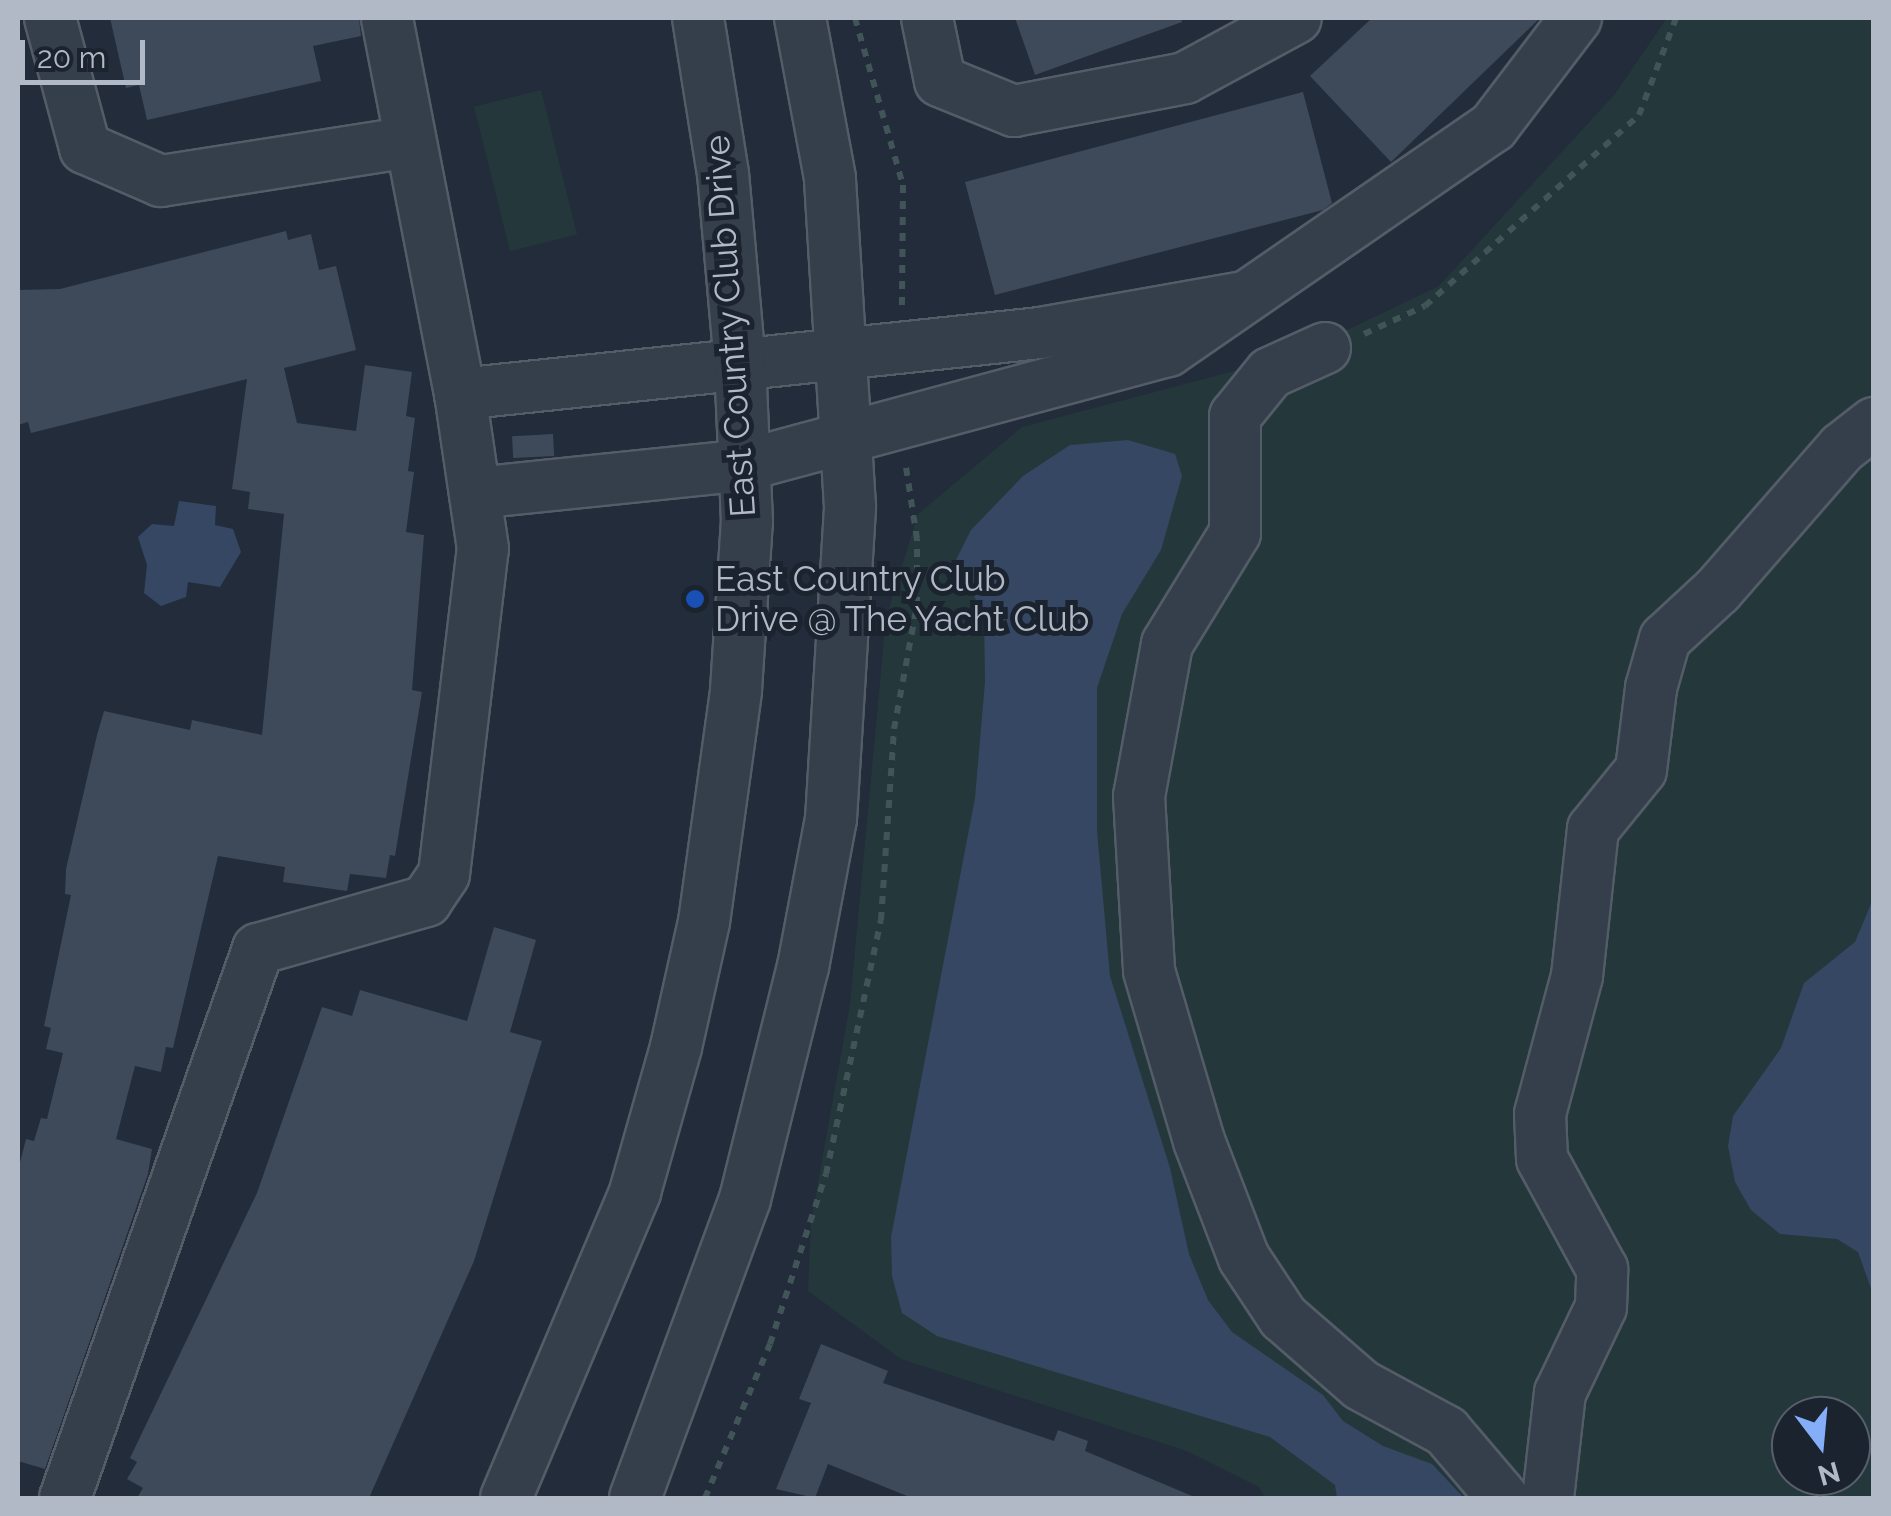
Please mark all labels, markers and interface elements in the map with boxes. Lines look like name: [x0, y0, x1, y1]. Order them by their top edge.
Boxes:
scale bar: [25, 20, 150, 82]
text: 20 m: [37, 40, 106, 75]
street label: East Country Club Drive: [696, 133, 764, 519]
place label: East Country Club Drive @ The Yacht Club: [715, 558, 1092, 640]
marker: East Country Club Drive @ The Yacht Club: [684, 588, 706, 610]
north arrow: [1771, 1396, 1871, 1496]
text: N: [1814, 1455, 1844, 1492]

